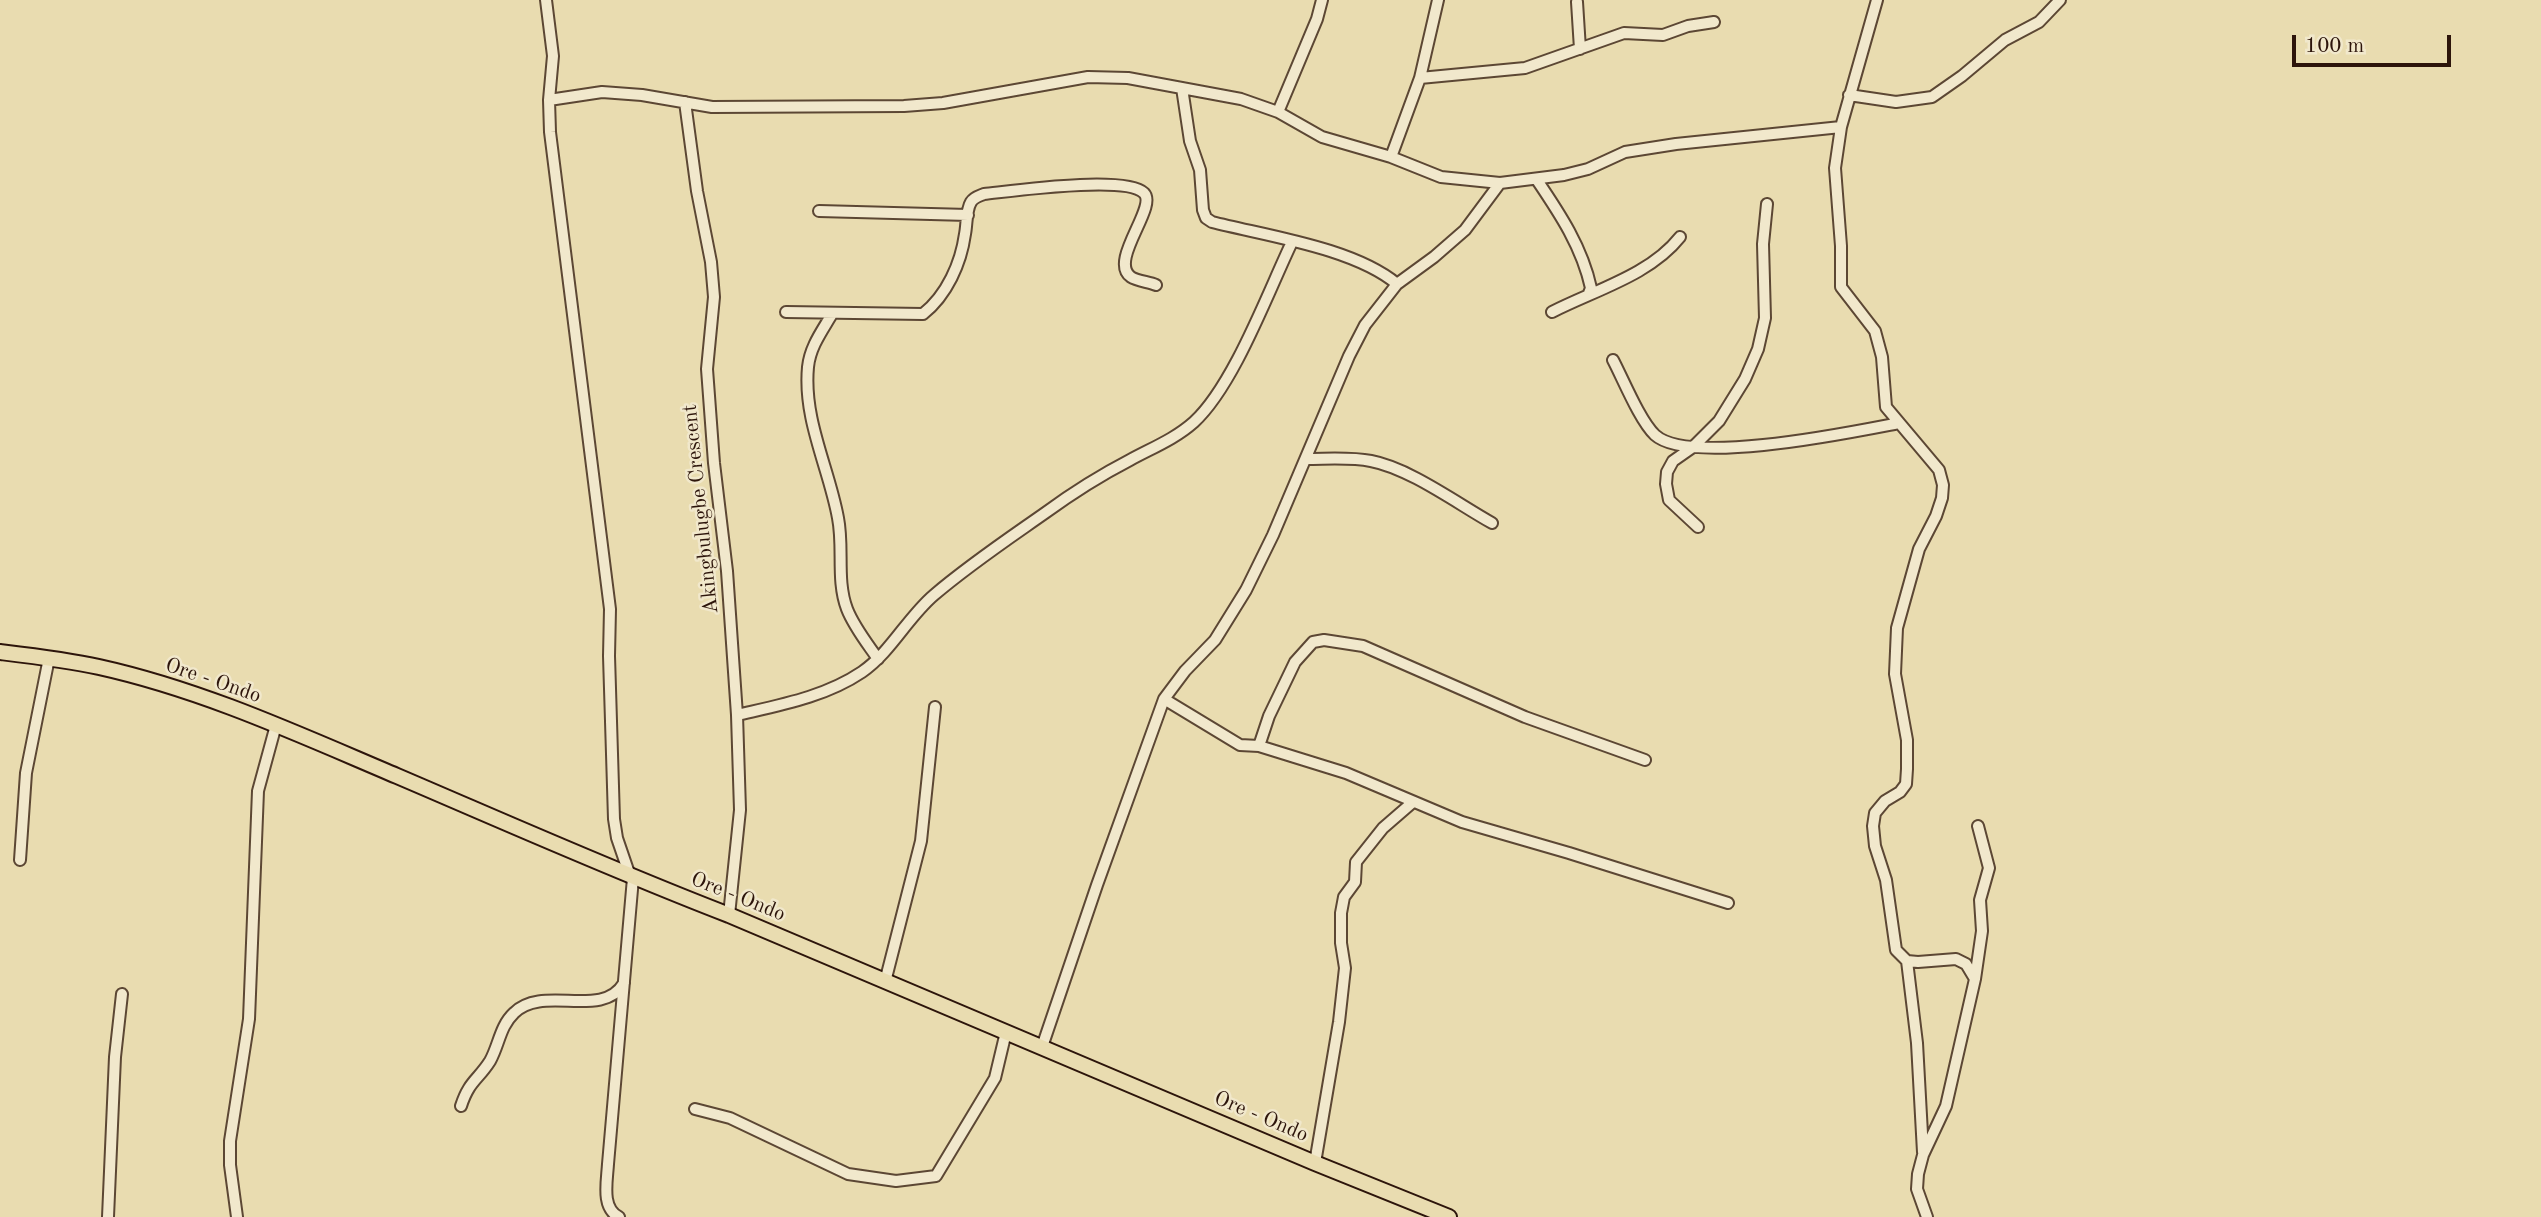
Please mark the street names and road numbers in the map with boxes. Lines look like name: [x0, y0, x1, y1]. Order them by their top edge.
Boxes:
street label: Akingbulugbe Crescent: [677, 403, 725, 615]
street label: Ore - Ondo: [162, 653, 264, 709]
street label: Ore - Ondo: [687, 867, 789, 927]
street label: Ore - Ondo: [1210, 1086, 1312, 1148]

